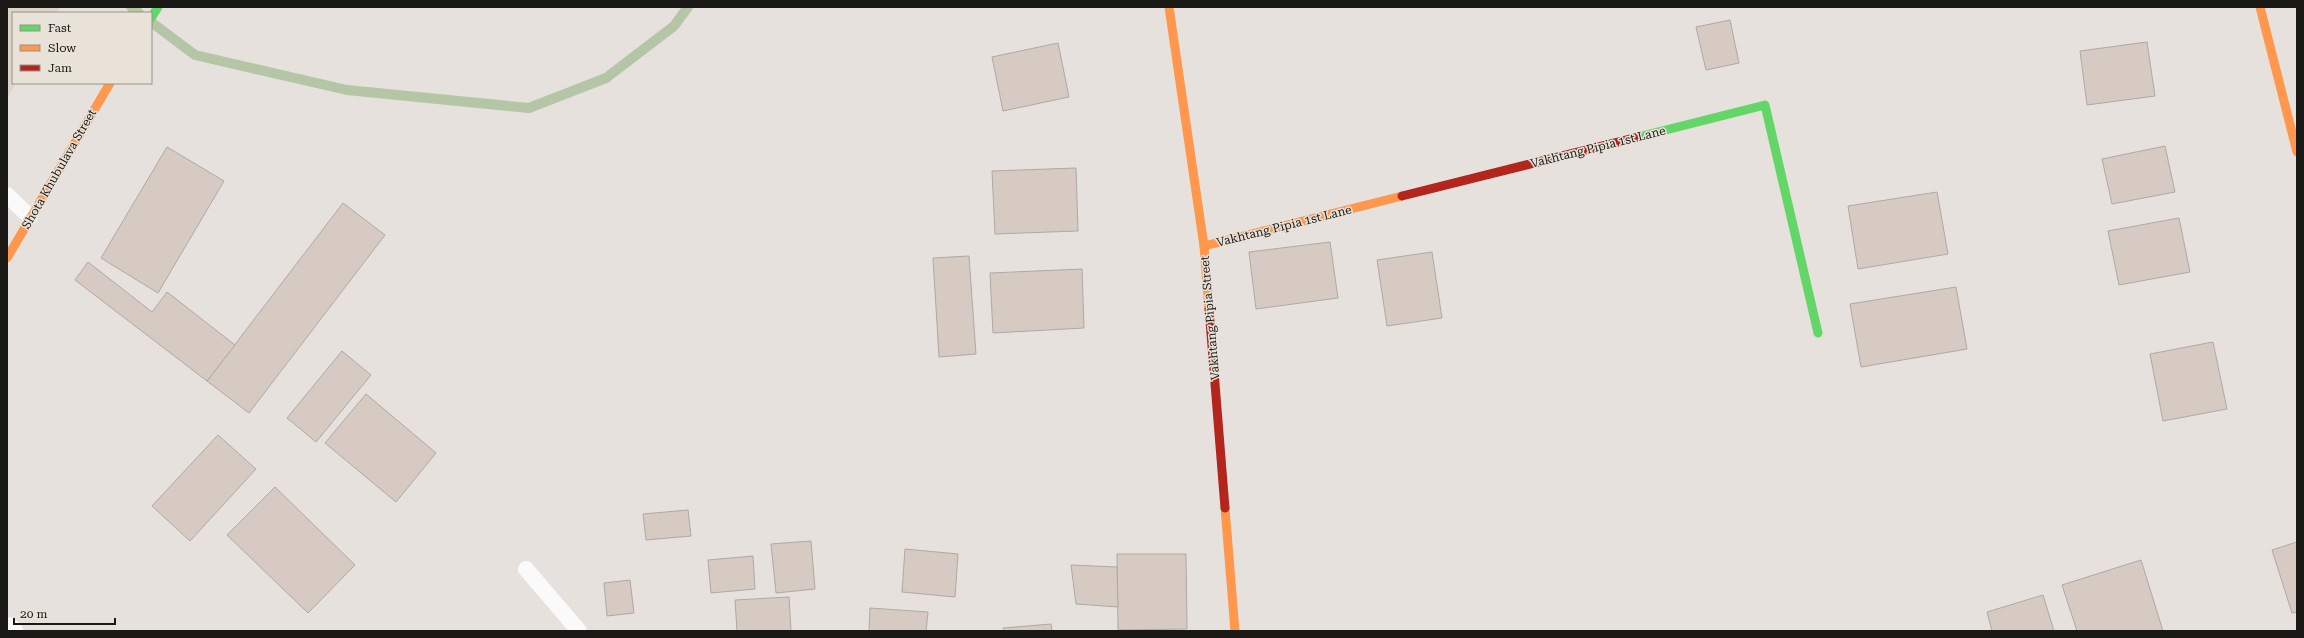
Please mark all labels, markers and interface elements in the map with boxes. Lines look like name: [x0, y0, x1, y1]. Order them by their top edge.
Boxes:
legend: [12, 12, 152, 84]
text: Fast: [48, 21, 72, 35]
text: Slow: [48, 41, 76, 55]
text: Jam: [48, 61, 72, 75]
street label: Shota Khubulava Street: [19, 106, 99, 231]
street label: Vakhtang Pipia 1st Lane: [1529, 123, 1667, 171]
street label: Vakhtang Pipia 1st Lane: [1215, 202, 1353, 250]
street label: Vakhtang Pipia Street: [1198, 255, 1222, 381]
scale bar: [14, 600, 115, 626]
text: 20 m: [20, 607, 47, 621]

